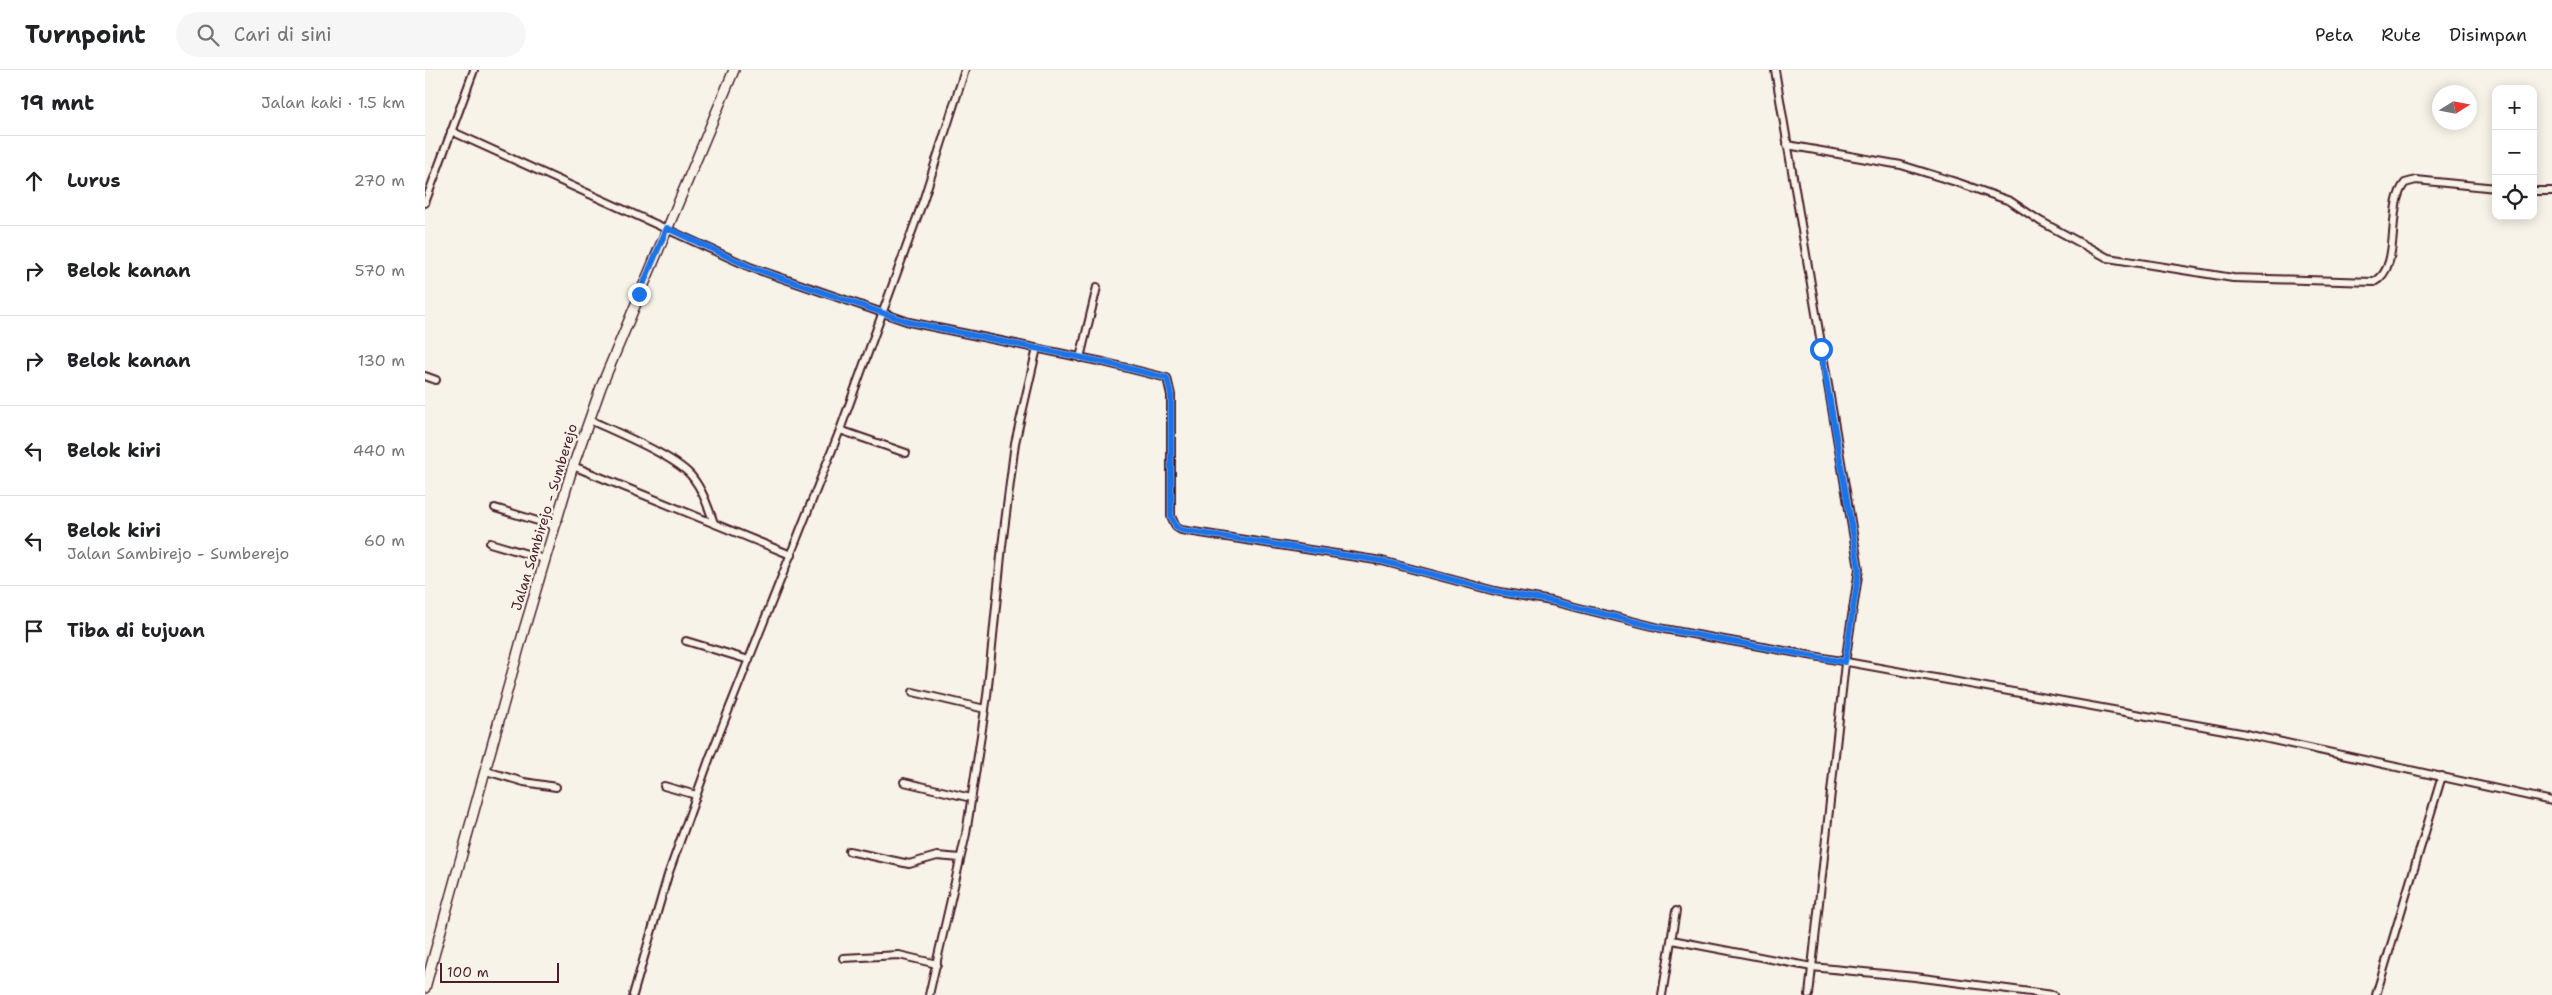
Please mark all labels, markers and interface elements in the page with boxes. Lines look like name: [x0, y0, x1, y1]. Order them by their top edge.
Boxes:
search box: [176, 12, 526, 57]
text: Turnpoint: [25, 19, 146, 51]
icon: search: [194, 21, 222, 49]
text: Cari di sini: [234, 22, 332, 47]
text: Peta: [2315, 23, 2353, 47]
text: Rute: [2381, 23, 2421, 47]
text: Disimpan: [2449, 23, 2527, 47]
north arrow: [2432, 85, 2477, 130]
map controls: [2492, 85, 2537, 220]
button: +: [2492, 85, 2537, 130]
text: 19 mnt: [20, 89, 94, 117]
text: Jalan kaki · 1.5 km: [261, 92, 405, 113]
button: −: [2492, 130, 2537, 175]
icon: ahead: [20, 167, 48, 195]
text: Lurus: [67, 168, 121, 193]
text: 270 m: [354, 170, 405, 191]
button: locate: [2492, 175, 2537, 220]
icon: right: [20, 257, 48, 285]
text: Belok kanan: [67, 258, 191, 283]
text: 570 m: [355, 260, 405, 281]
route end: [628, 283, 651, 306]
route start: [1810, 338, 1833, 361]
icon: right: [20, 347, 48, 375]
text: Belok kanan: [67, 348, 191, 373]
text: 130 m: [358, 350, 405, 371]
street label: Jalan Sambirejo - Sumberejo: [507, 421, 581, 613]
icon: left: [20, 437, 48, 465]
text: Belok kiri: [67, 438, 161, 463]
text: 440 m: [353, 440, 405, 461]
text: Belok kiri: [67, 518, 161, 543]
icon: left: [20, 527, 48, 555]
text: 60 m: [364, 530, 405, 551]
text: Jalan Sambirejo - Sumberejo: [67, 543, 289, 564]
icon: arrive: [20, 617, 48, 645]
text: Tiba di tujuan: [67, 618, 205, 643]
scale bar: [440, 960, 559, 983]
text: 100 m: [447, 963, 489, 981]

